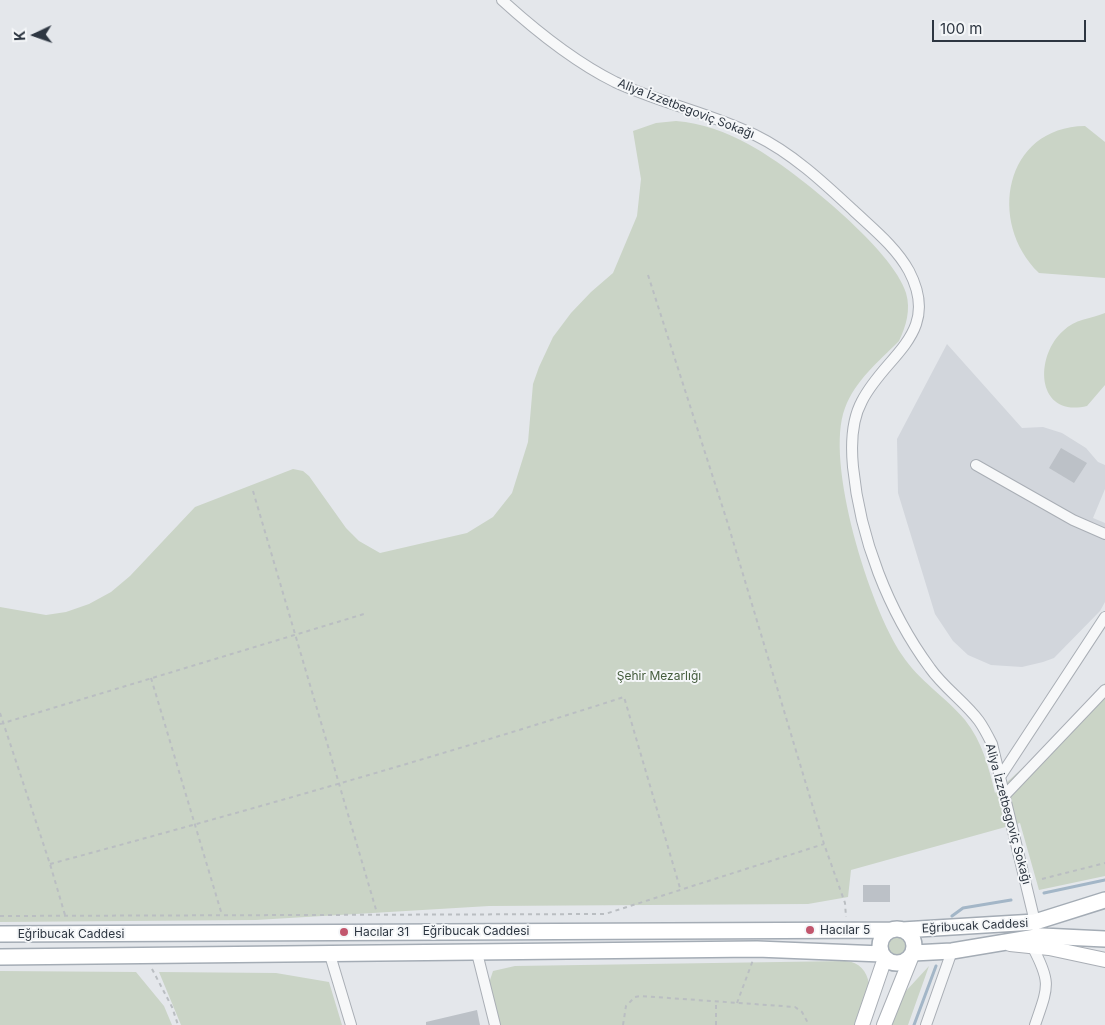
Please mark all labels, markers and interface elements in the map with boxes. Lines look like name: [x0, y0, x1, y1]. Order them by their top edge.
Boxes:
north arrow: [10, 10, 60, 60]
scale bar: [935, 10, 1089, 42]
text: 100 m: [940, 19, 982, 38]
text: K: [11, 30, 28, 41]
street label: Aliya İzzetbegoviç Sokağı: [616, 76, 756, 142]
park label: Şehir Mezarlığı: [617, 669, 701, 683]
street label: Aliya İzzetbegoviç Sokağı: [982, 742, 1034, 886]
street label: Eğribucak Caddesi: [921, 916, 1029, 936]
place label: Hacılar 5: [820, 923, 870, 937]
street label: Eğribucak Caddesi: [423, 924, 529, 938]
marker: Hacılar 5: [804, 924, 816, 936]
place label: Hacılar 31: [354, 925, 409, 939]
marker: Hacılar 31: [338, 926, 350, 938]
street label: Eğribucak Caddesi: [18, 927, 124, 941]

